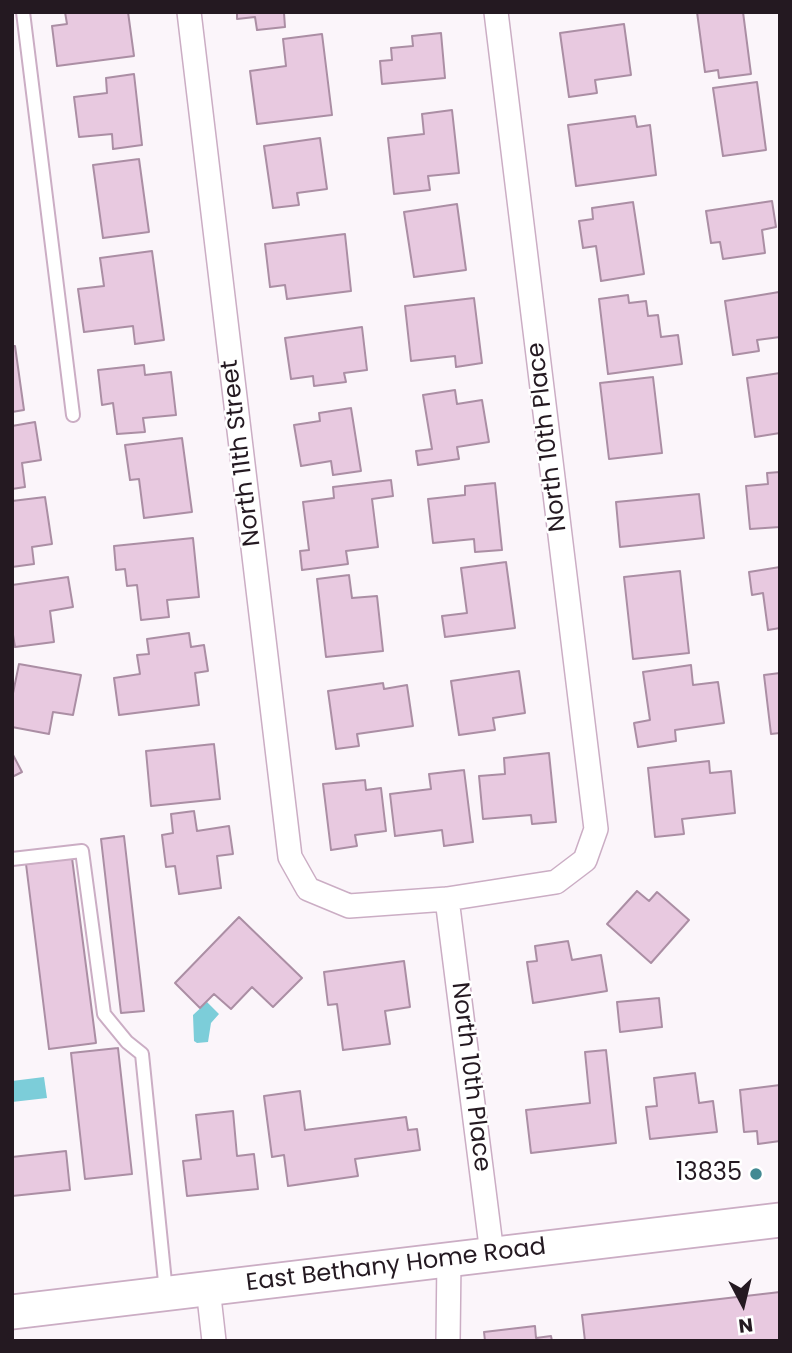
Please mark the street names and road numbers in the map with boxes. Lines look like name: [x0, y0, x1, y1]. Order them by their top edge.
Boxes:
street label: North 10th Place: [522, 341, 574, 533]
street label: North 11th Street: [216, 358, 268, 548]
street label: North 10th Place: [444, 981, 496, 1173]
street label: East Bethany Home Road: [244, 1233, 548, 1299]

